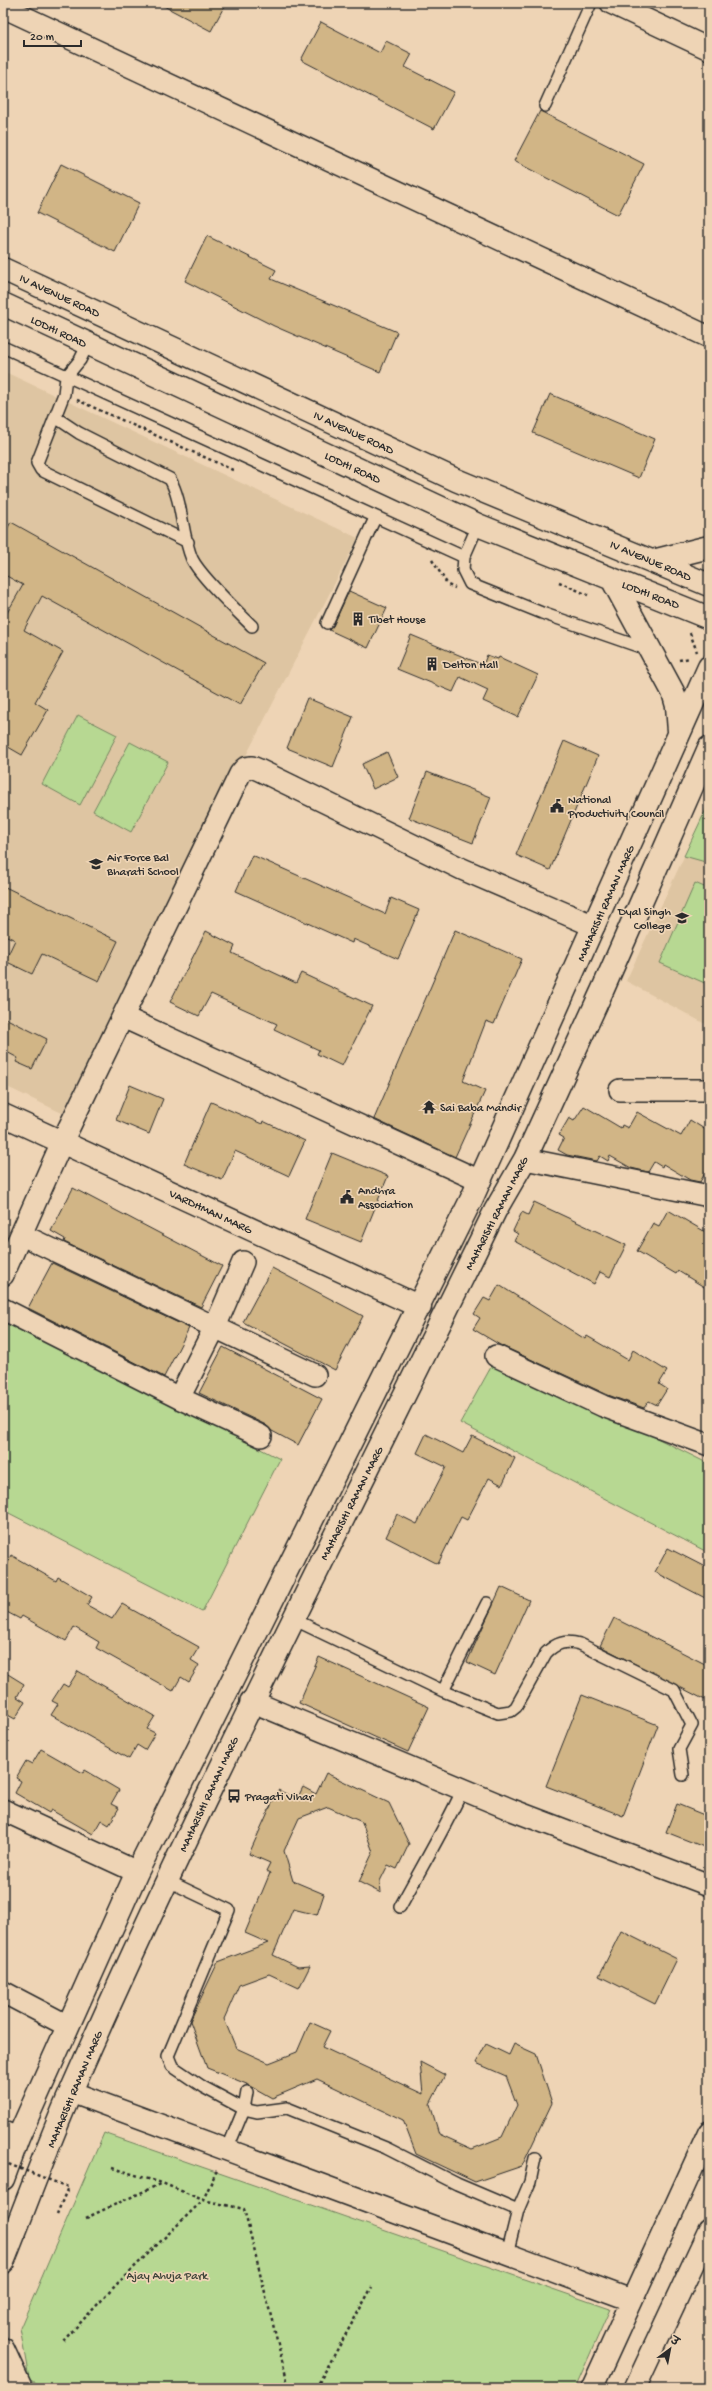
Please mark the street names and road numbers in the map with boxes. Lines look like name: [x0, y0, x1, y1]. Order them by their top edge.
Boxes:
street label: IV AVENUE ROAD: [17, 272, 102, 322]
street label: LODHI ROAD: [28, 314, 89, 352]
street label: IV AVENUE ROAD: [311, 409, 396, 459]
street label: LODHI ROAD: [322, 450, 383, 488]
street label: IV AVENUE ROAD: [607, 538, 693, 585]
street label: LODHI ROAD: [620, 579, 681, 613]
street label: MAHARISHI RAMAN MARG: [575, 843, 639, 964]
street label: MAHARISHI RAMAN MARG: [463, 1155, 533, 1273]
street label: VARDHMAN MARG: [165, 1187, 254, 1238]
street label: MAHARISHI RAMAN MARG: [318, 1445, 388, 1563]
street label: MAHARISHI RAMAN MARG: [177, 1735, 243, 1855]
street label: MAHARISHI RAMAN MARG: [45, 2029, 107, 2150]

